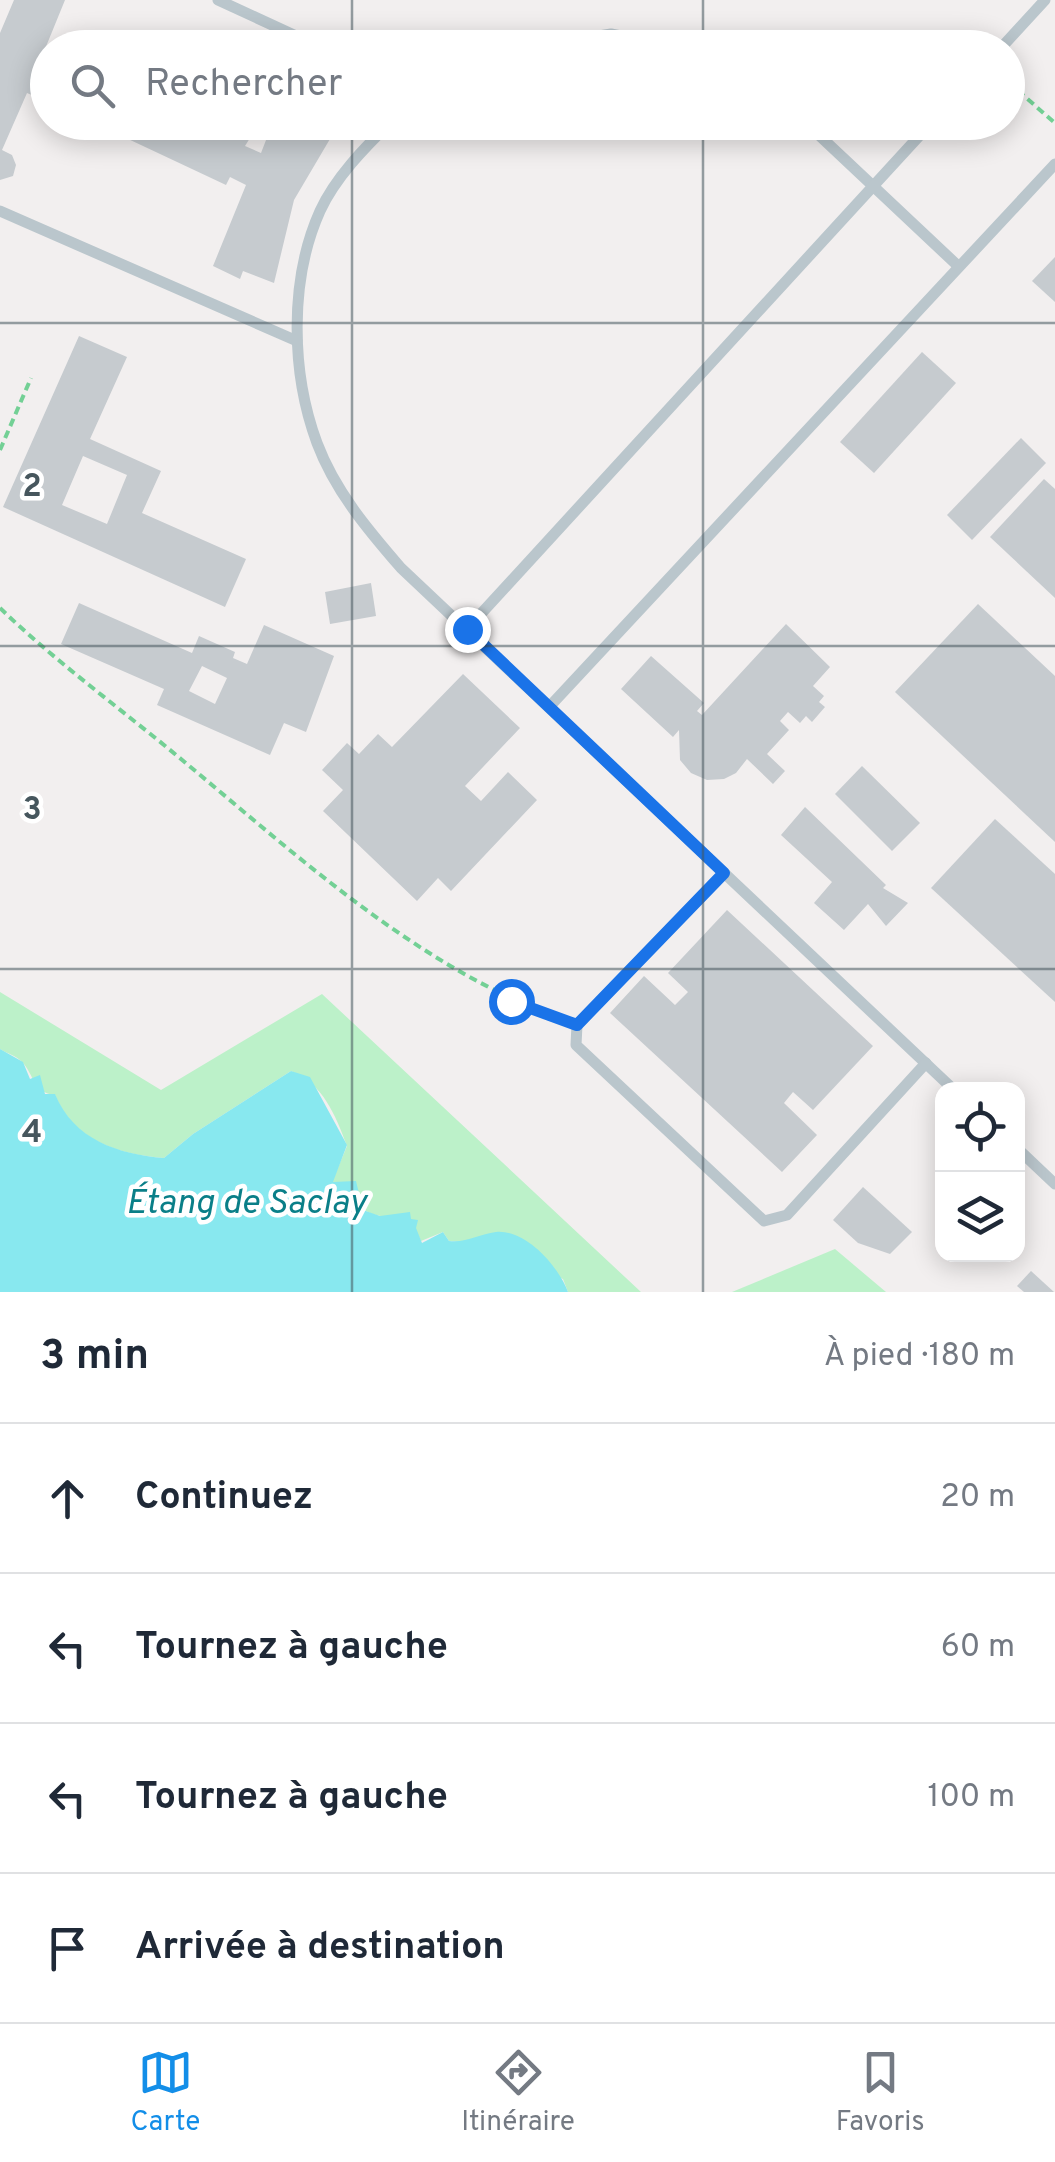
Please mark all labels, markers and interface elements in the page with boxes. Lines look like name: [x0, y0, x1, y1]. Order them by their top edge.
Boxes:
search box: [30, 30, 1025, 140]
icon: search: [65, 58, 120, 113]
text: Rechercher: [145, 61, 343, 110]
text: 2: [22, 468, 42, 508]
route end: [445, 607, 491, 653]
text: 3: [22, 791, 42, 831]
route start: [489, 979, 535, 1025]
map controls: [935, 1082, 1025, 1262]
button: locate: [935, 1082, 1025, 1172]
text: 4: [22, 1114, 42, 1154]
button: layers: [935, 1172, 1025, 1262]
water label: Étang de Saclay: [126, 1181, 368, 1226]
text: 3 min: [40, 1331, 149, 1384]
text: À pied · 180 m: [824, 1337, 1015, 1377]
icon: ahead: [40, 1471, 95, 1526]
text: Continuez: [135, 1474, 313, 1523]
text: 20 m: [940, 1478, 1015, 1518]
icon: left: [40, 1621, 95, 1676]
text: Tournez à gauche: [135, 1624, 448, 1673]
text: 60 m: [941, 1628, 1015, 1668]
icon: left: [40, 1771, 95, 1826]
text: Tournez à gauche: [135, 1774, 448, 1823]
text: 100 m: [928, 1778, 1015, 1818]
icon: arrive: [40, 1921, 95, 1976]
text: Arrivée à destination: [135, 1924, 505, 1973]
tab: Carte: [130, 2045, 200, 2141]
tab: Itinéraire: [461, 2045, 575, 2141]
tab: Favoris: [836, 2045, 925, 2141]

